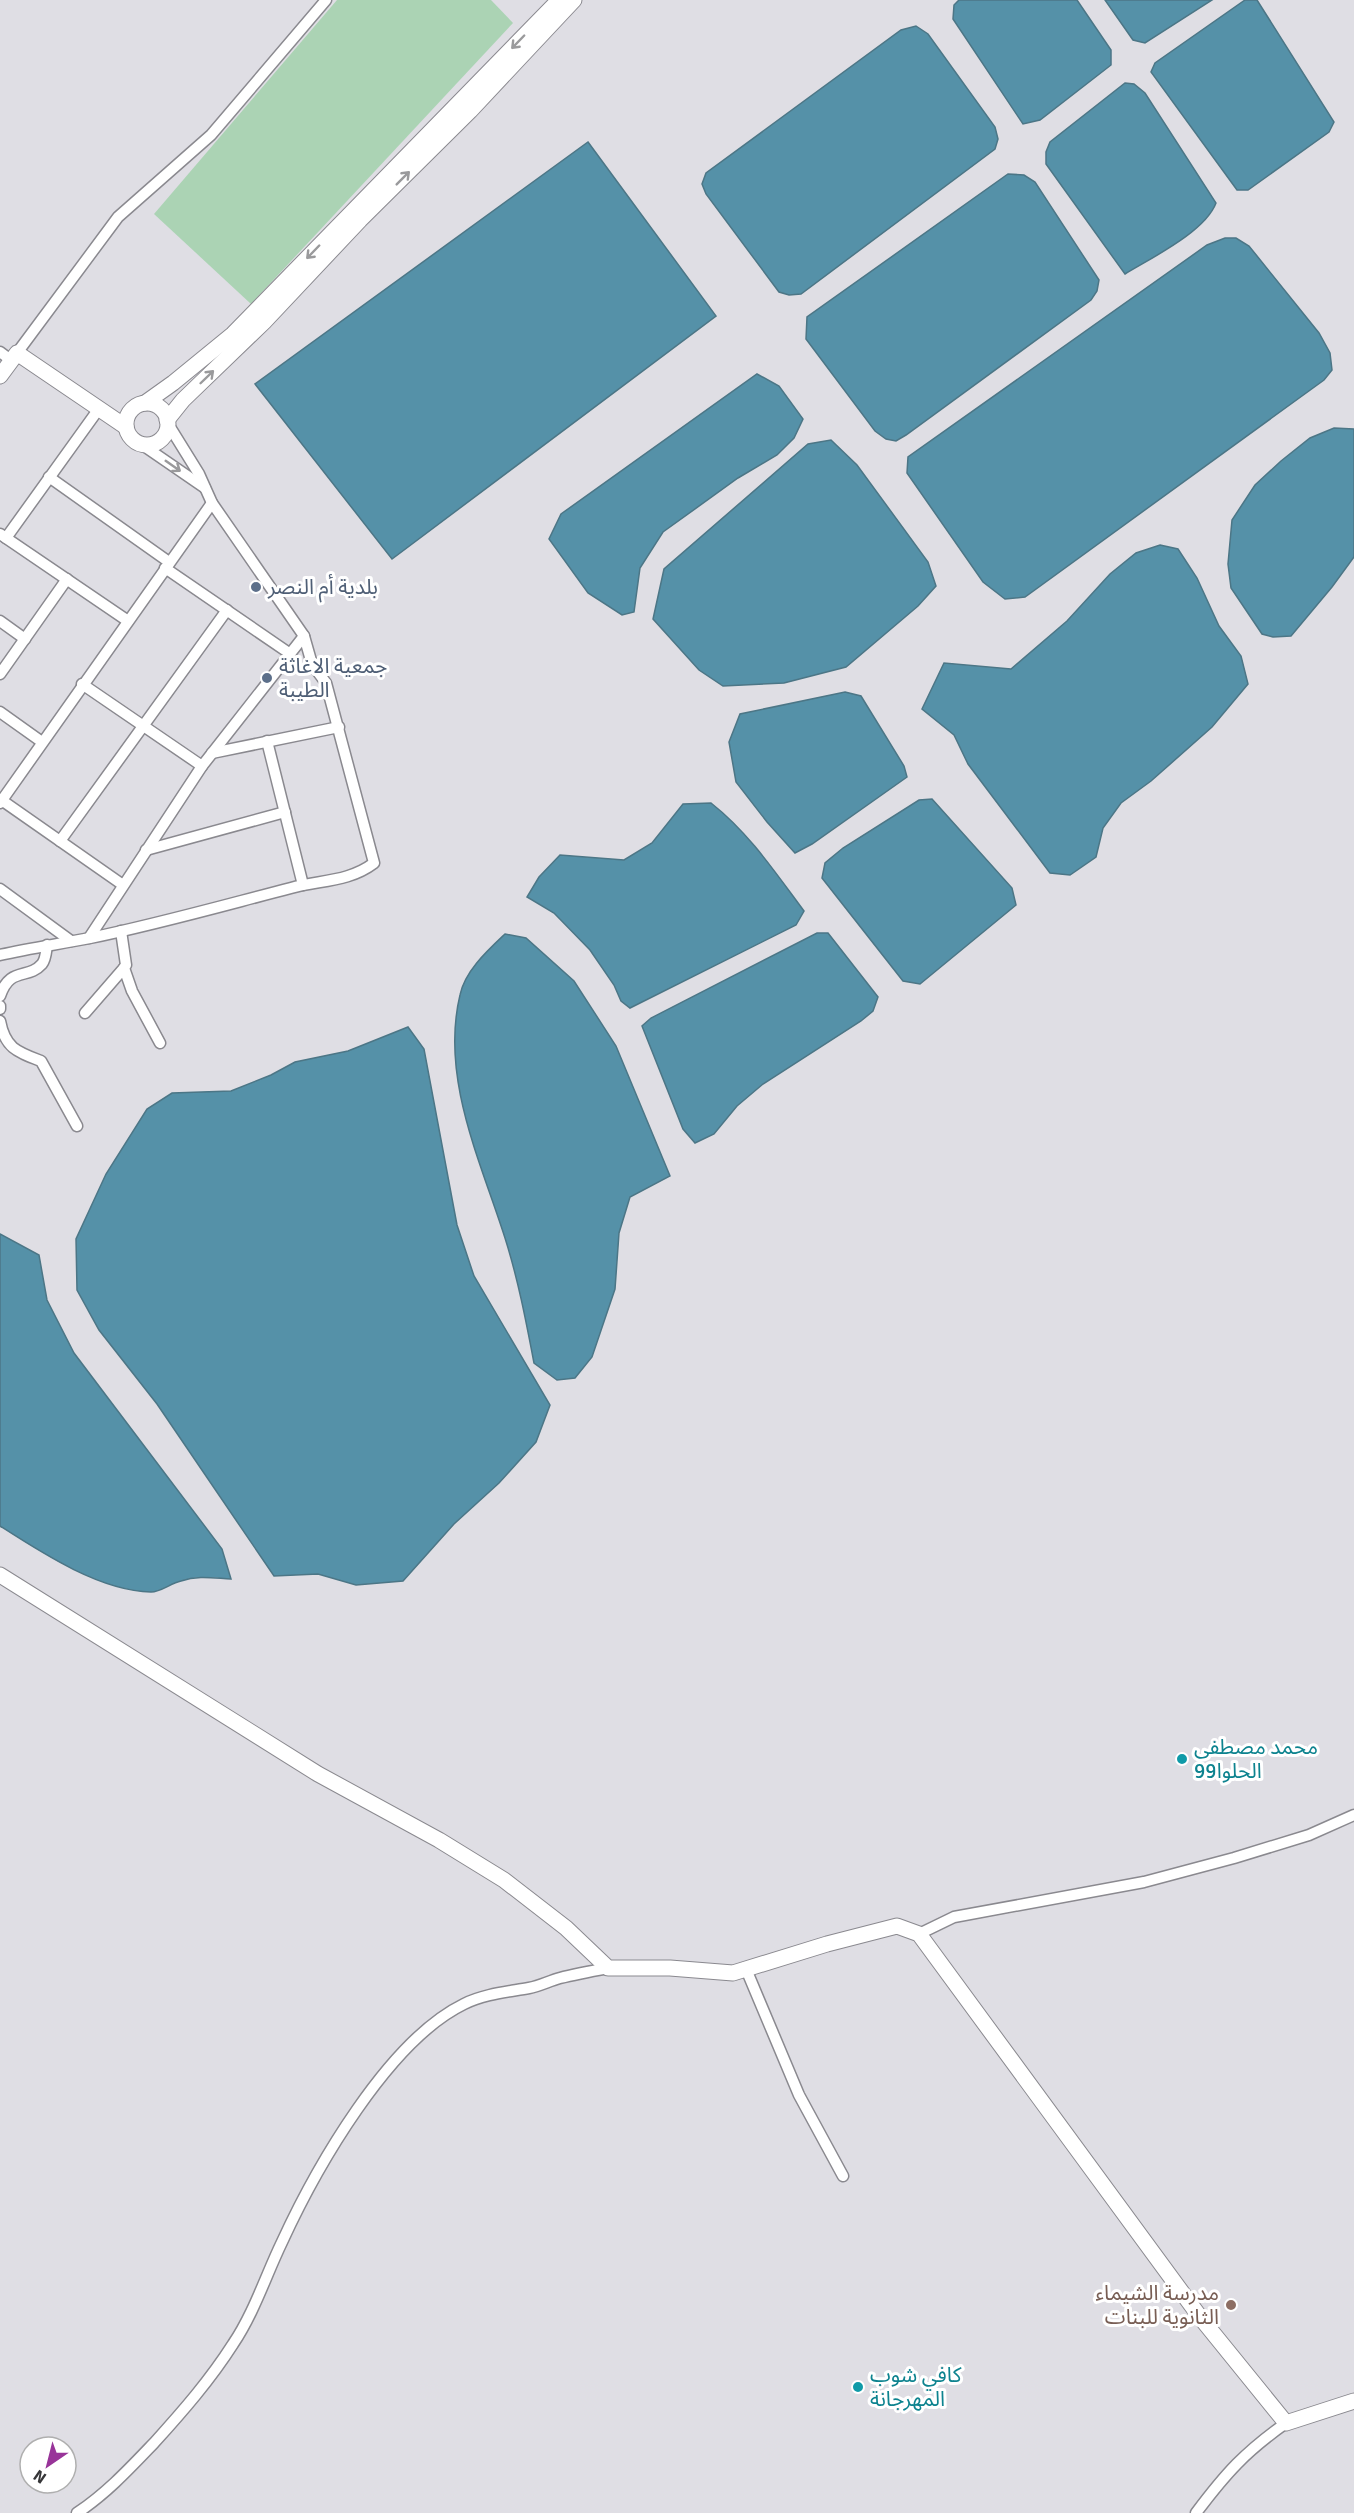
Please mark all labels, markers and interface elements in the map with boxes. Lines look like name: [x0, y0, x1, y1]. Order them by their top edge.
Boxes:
one-way arrow: [510, 34, 525, 49]
one-way arrow: [395, 171, 410, 186]
one-way arrow: [306, 245, 320, 260]
one-way arrow: [199, 370, 214, 384]
one-way arrow: [164, 460, 180, 472]
place label: بلدية أم النصر: [267, 574, 378, 603]
marker: بلدية أم النصر: [249, 580, 263, 594]
place label: جمعية الاغاثة الطيبة: [279, 653, 388, 703]
marker: جمعية الاغاثة الطيبة: [260, 671, 274, 685]
place label: محمد مصطفى الحلوا99: [1194, 1734, 1318, 1784]
marker: محمد مصطفى الحلوا99: [1175, 1752, 1189, 1766]
place label: مدرسة الشيماء الثانوية للبنات: [1095, 2280, 1219, 2330]
marker: مدرسة الشيماء الثانوية للبنات: [1224, 2298, 1238, 2312]
place label: كافي شوب المهرجانة: [870, 2362, 962, 2412]
marker: كافي شوب المهرجانة: [851, 2380, 865, 2394]
north arrow: [18, 2435, 78, 2495]
text: N: [30, 2465, 50, 2488]

